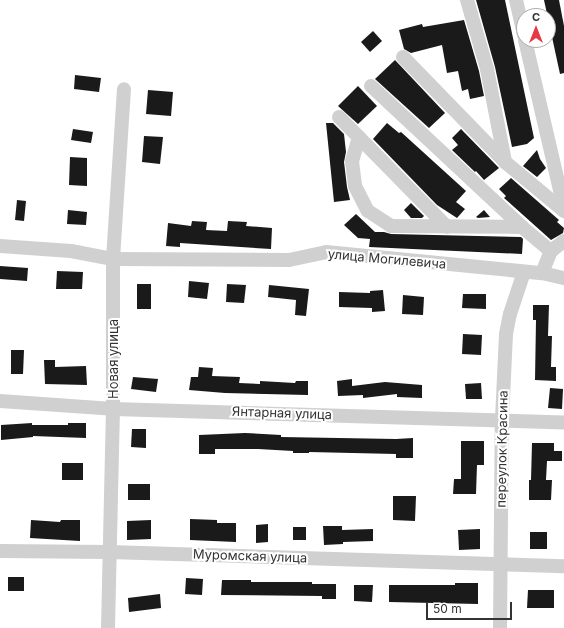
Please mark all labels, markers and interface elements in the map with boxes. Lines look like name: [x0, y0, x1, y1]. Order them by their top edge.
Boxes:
north arrow: [516, 8, 556, 48]
text: С: [532, 10, 540, 24]
street label: улица Могилевича: [327, 246, 447, 272]
street label: Новая улица: [105, 319, 121, 399]
street label: переулок Красина: [493, 390, 511, 508]
street label: Янтарная улица: [232, 403, 332, 423]
street label: Муромская улица: [193, 546, 307, 566]
scale bar: [428, 594, 514, 620]
text: 50 m: [433, 601, 462, 616]

